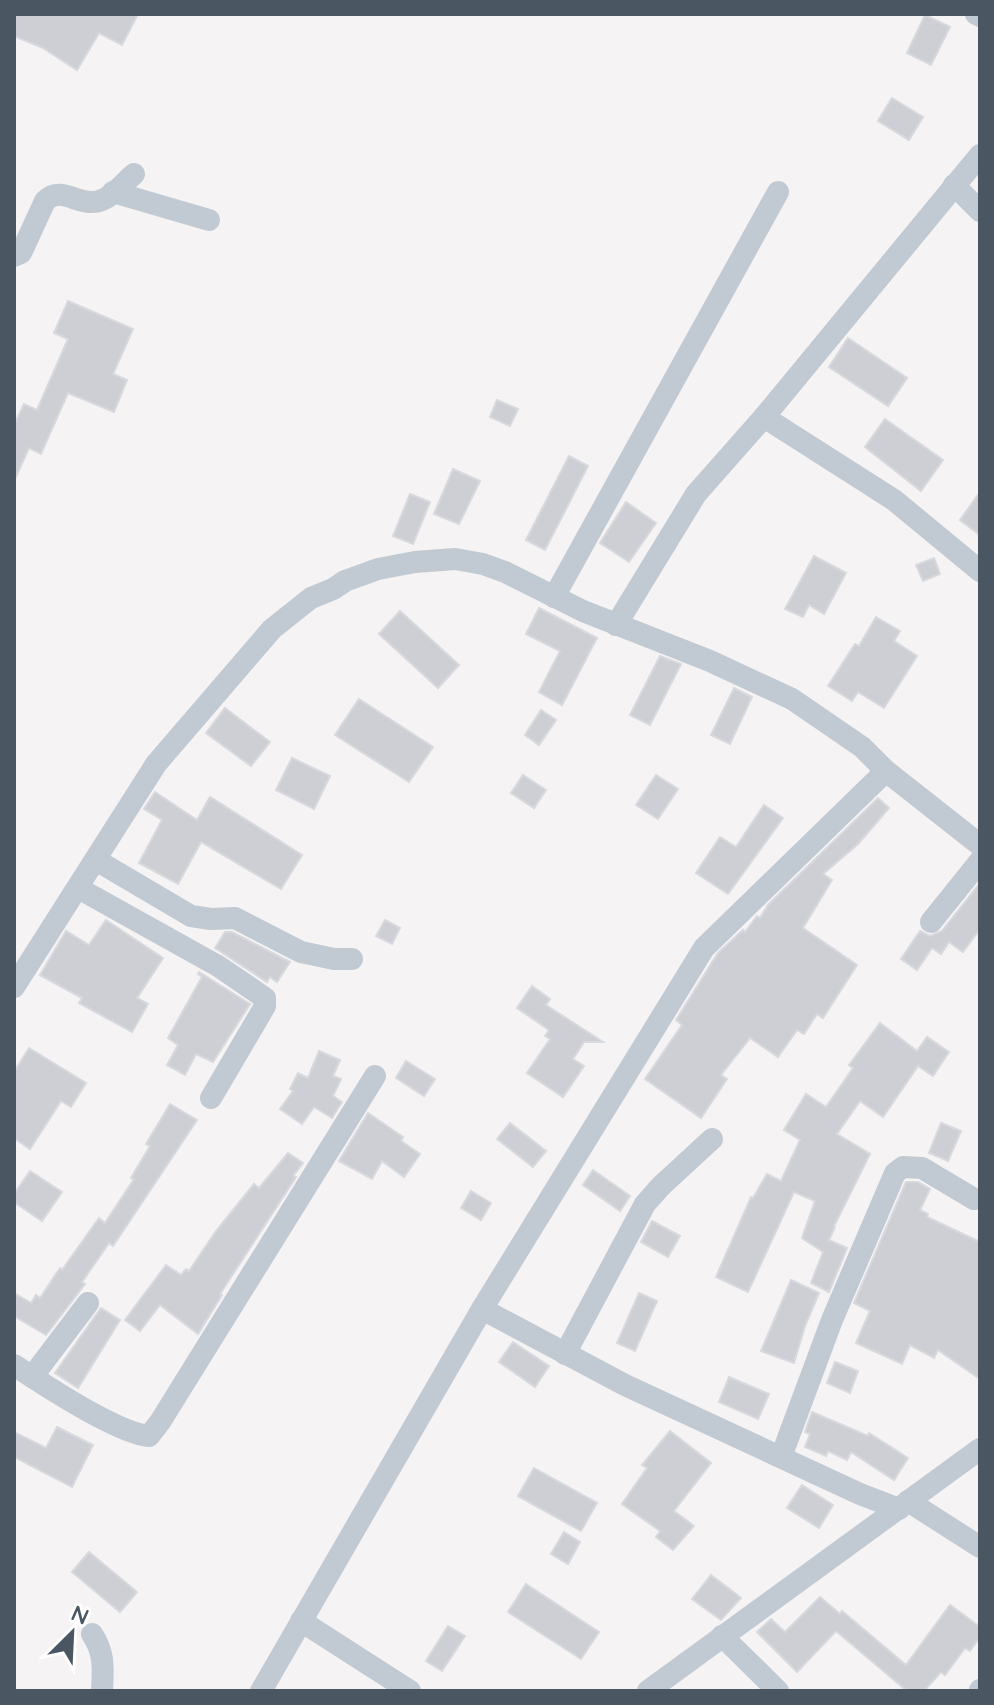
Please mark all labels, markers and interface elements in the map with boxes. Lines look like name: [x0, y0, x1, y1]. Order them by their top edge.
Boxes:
north arrow: [32, 1593, 112, 1673]
text: N: [67, 1599, 93, 1631]

